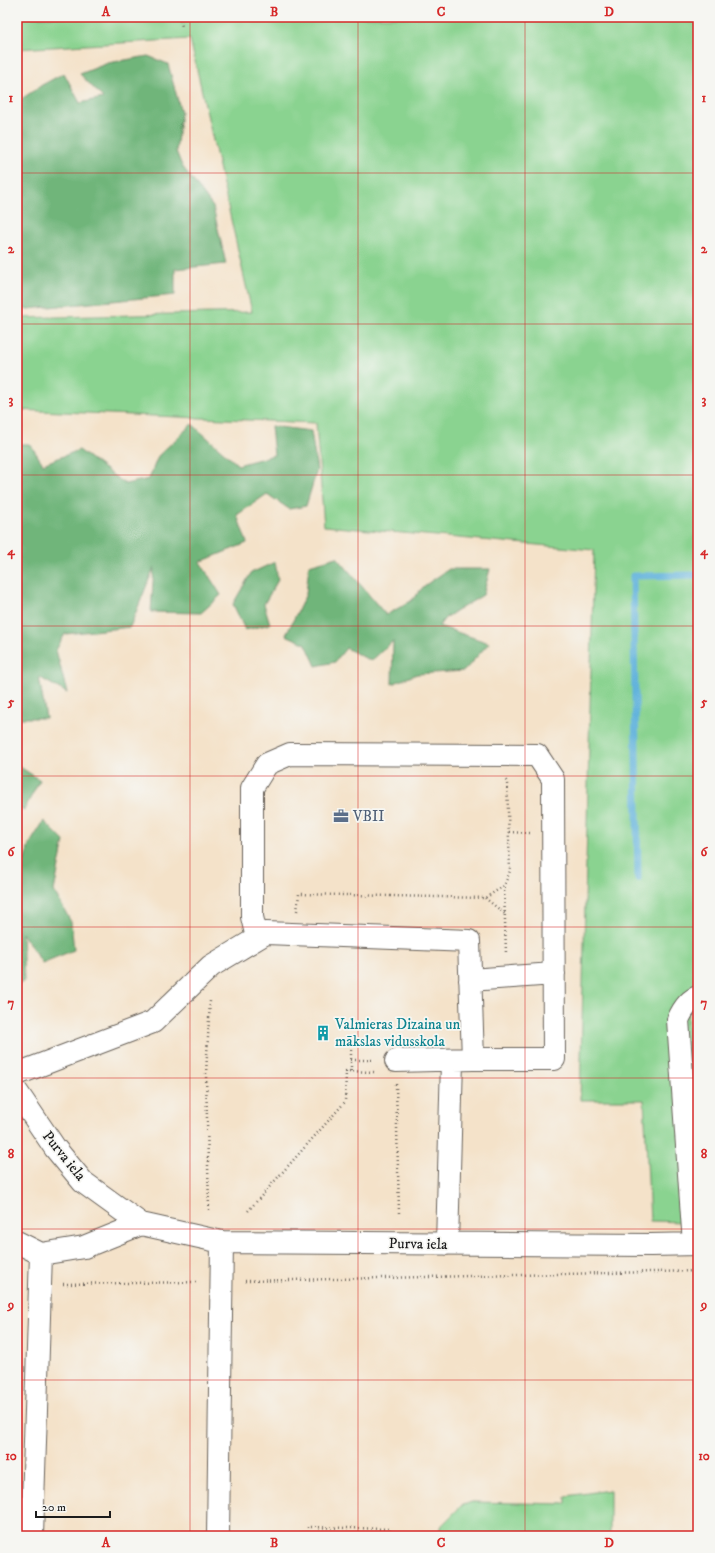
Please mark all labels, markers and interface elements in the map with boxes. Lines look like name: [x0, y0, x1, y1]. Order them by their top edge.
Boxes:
text: A: [101, 4, 111, 20]
text: B: [270, 4, 278, 20]
text: C: [437, 4, 446, 20]
text: D: [604, 4, 614, 20]
text: 1: [9, 90, 14, 106]
text: 1: [702, 90, 707, 106]
text: 2: [8, 241, 15, 257]
text: 2: [701, 241, 708, 257]
text: 3: [9, 392, 14, 408]
text: 3: [702, 392, 707, 408]
text: 4: [6, 543, 15, 560]
text: 4: [699, 543, 708, 560]
text: 5: [7, 694, 15, 710]
text: 5: [700, 694, 708, 710]
office icon: VBII: [332, 807, 350, 825]
place label: VBII: [352, 807, 384, 826]
text: 6: [8, 844, 16, 860]
text: 6: [701, 844, 709, 860]
text: 7: [8, 995, 15, 1011]
text: 7: [701, 995, 708, 1011]
place label: Valmieras Dizaina un mākslas vidusskola: [334, 1015, 460, 1051]
building icon: Valmieras Dizaina un mākslas vidusskola: [314, 1024, 332, 1042]
street label: Purva iela: [38, 1127, 90, 1185]
text: 8: [8, 1146, 15, 1162]
text: 8: [701, 1146, 708, 1162]
street label: Purva iela: [388, 1234, 448, 1254]
text: 9: [7, 1297, 14, 1313]
text: 9: [700, 1297, 707, 1313]
text: 10: [5, 1448, 17, 1464]
text: 10: [698, 1448, 710, 1464]
scale bar: [36, 1493, 110, 1519]
text: 20 m: [42, 1500, 66, 1515]
text: A: [101, 1535, 111, 1551]
text: B: [270, 1535, 278, 1551]
text: C: [437, 1535, 446, 1551]
text: D: [604, 1535, 614, 1551]

